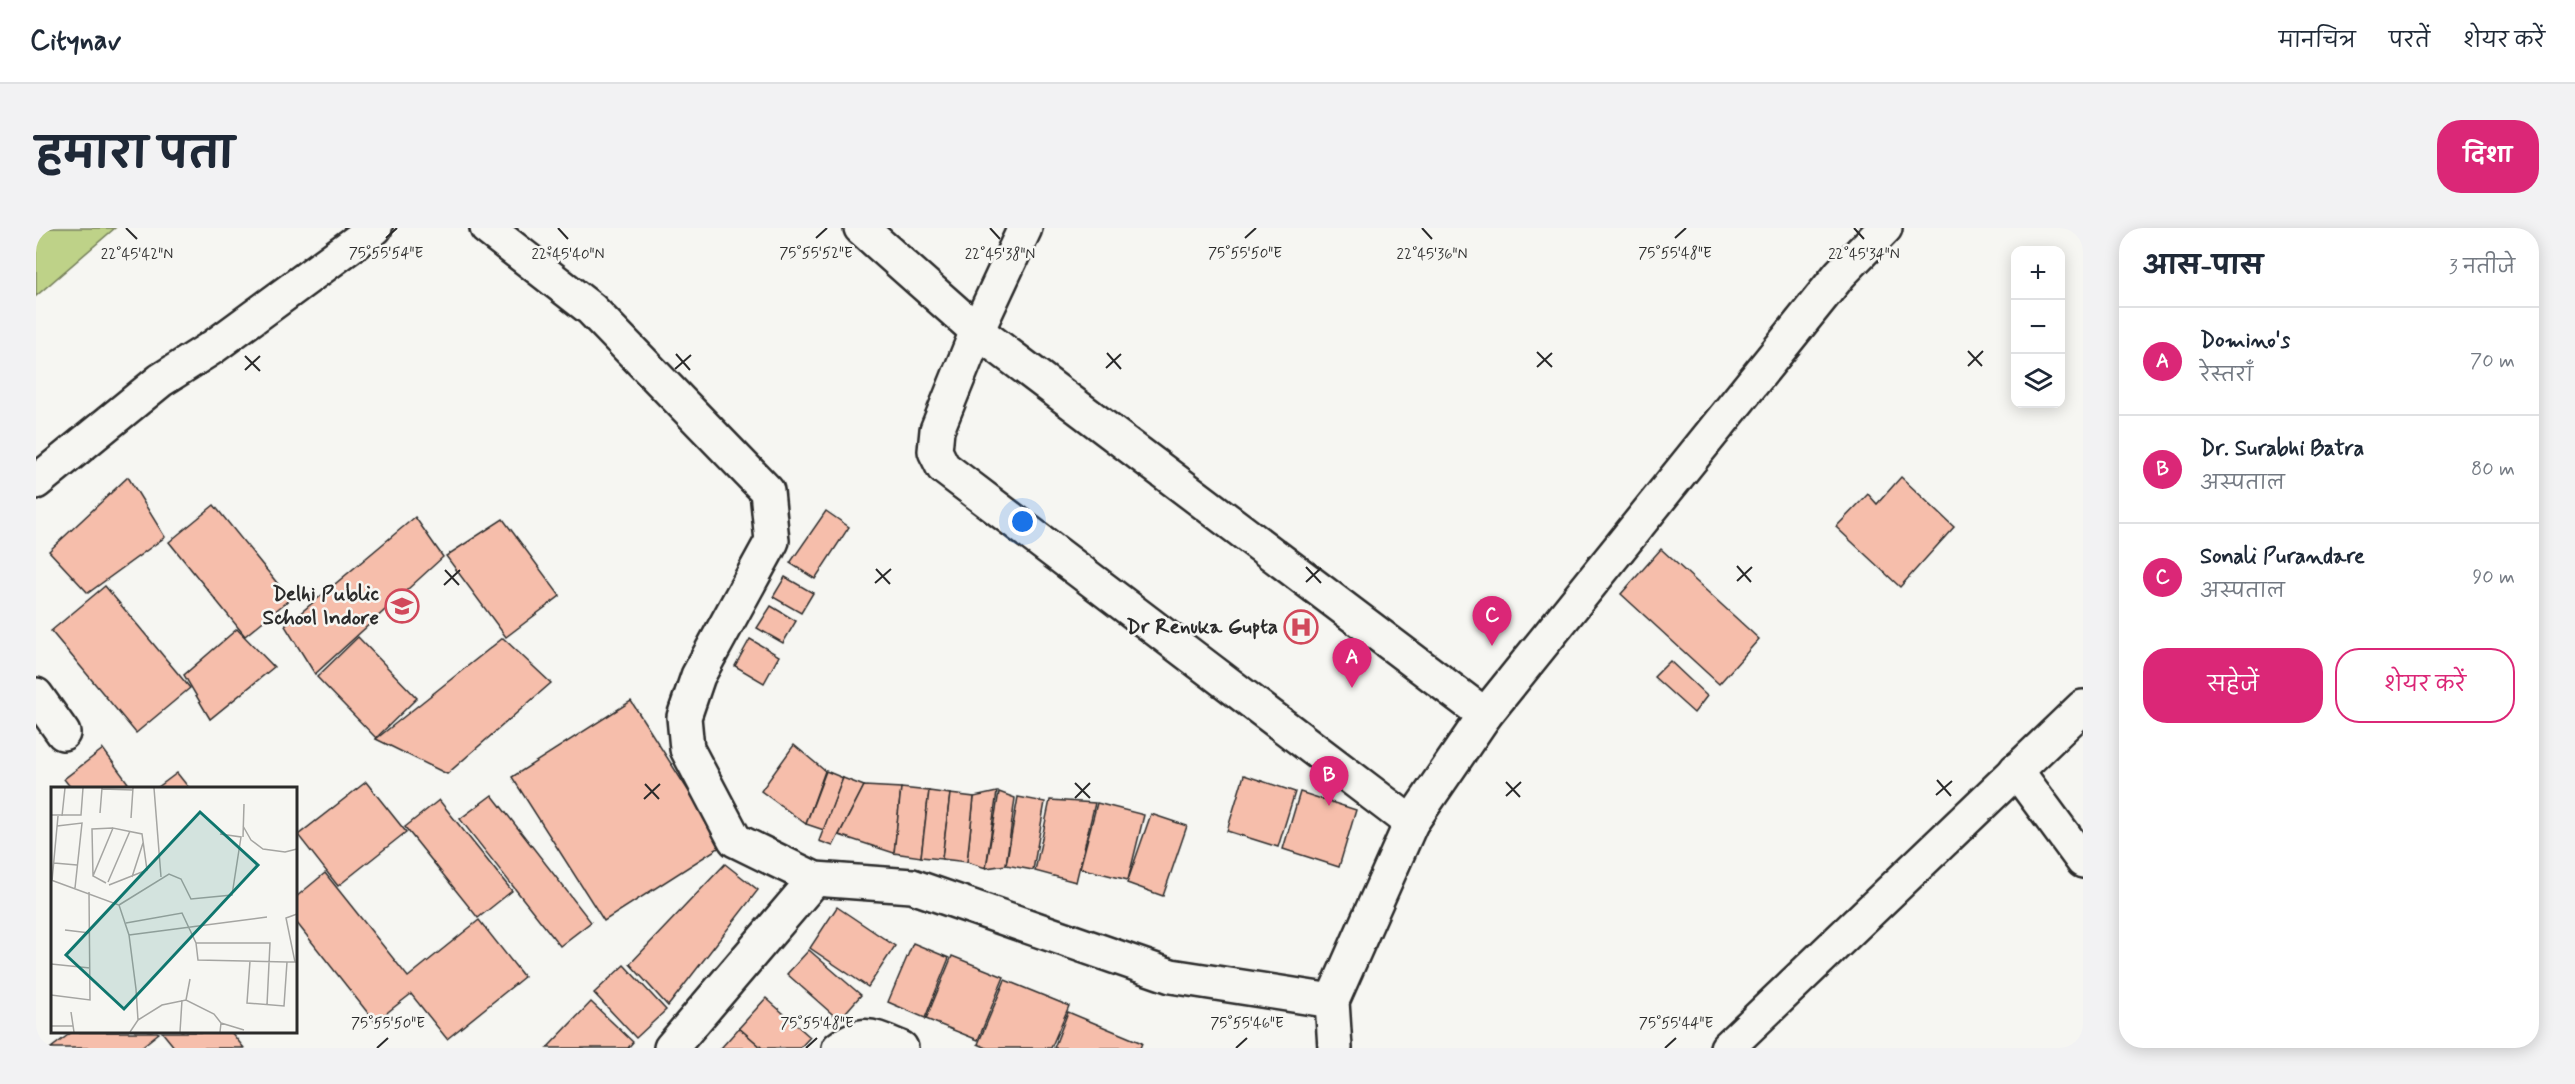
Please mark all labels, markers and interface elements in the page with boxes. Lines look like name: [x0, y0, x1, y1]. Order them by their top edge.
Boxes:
text: Citynav: [30, 23, 121, 60]
text: मानचित्र: [2279, 27, 2356, 55]
text: परतें: [2389, 27, 2430, 55]
text: शेयर करें: [2463, 27, 2545, 55]
button: दिशा: [2437, 120, 2539, 193]
text: हमारा पता: [36, 128, 234, 183]
text: 75°55'54"E: [349, 244, 424, 264]
text: 75°55'52"E: [779, 244, 853, 264]
text: 75°55'50"E: [1208, 244, 1282, 264]
text: 75°55'48"E: [1638, 244, 1712, 264]
text: 22°45'42"N: [101, 245, 173, 265]
text: 22°45'40"N: [531, 245, 605, 265]
text: 22°45'38"N: [965, 245, 1035, 265]
text: 22°45'36"N: [1397, 245, 1467, 265]
text: 22°45'34"N: [1828, 245, 1900, 265]
map controls: [2011, 246, 2065, 408]
button: +: [2011, 246, 2065, 300]
text: आस-पास: [2143, 250, 2263, 284]
text: 3 नतीजे: [2449, 254, 2515, 281]
button: −: [2011, 300, 2065, 354]
text: Domino's: [2200, 327, 2290, 355]
text: A: [2156, 348, 2169, 375]
text: 70 m: [2470, 348, 2515, 375]
button: layers: [2011, 354, 2065, 408]
text: रेस्तराँ: [2200, 362, 2253, 389]
text: Dr. Surabhi Batra: [2200, 435, 2364, 463]
text: B: [2156, 456, 2169, 483]
text: 80 m: [2471, 456, 2515, 483]
text: अस्पताल: [2200, 470, 2285, 497]
your location: [1008, 507, 1037, 536]
text: Sonali Purandare: [2200, 543, 2365, 571]
text: C: [2155, 564, 2170, 591]
text: 90 m: [2472, 564, 2515, 591]
text: अस्पताल: [2200, 578, 2285, 605]
place label: Delhi Public School Indore: [263, 580, 379, 632]
school or university icon: Delhi Public School Indore: [384, 588, 420, 624]
pin: C: [1472, 596, 1512, 646]
hospital icon: Dr Renuka Gupta: [1283, 609, 1319, 645]
place label: Dr Renuka Gupta: [1126, 613, 1278, 641]
pin: A: [1332, 638, 1372, 688]
button: सहेजें: [2143, 648, 2323, 723]
button: शेयर करें: [2335, 648, 2515, 723]
pin: B: [1310, 756, 1348, 806]
inset map: [51, 787, 297, 1033]
text: 75°55'50"E: [351, 1014, 425, 1034]
text: 75°55'48"E: [780, 1014, 854, 1034]
text: 75°55'46"E: [1210, 1014, 1284, 1034]
text: 75°55'44"E: [1639, 1014, 1713, 1034]

